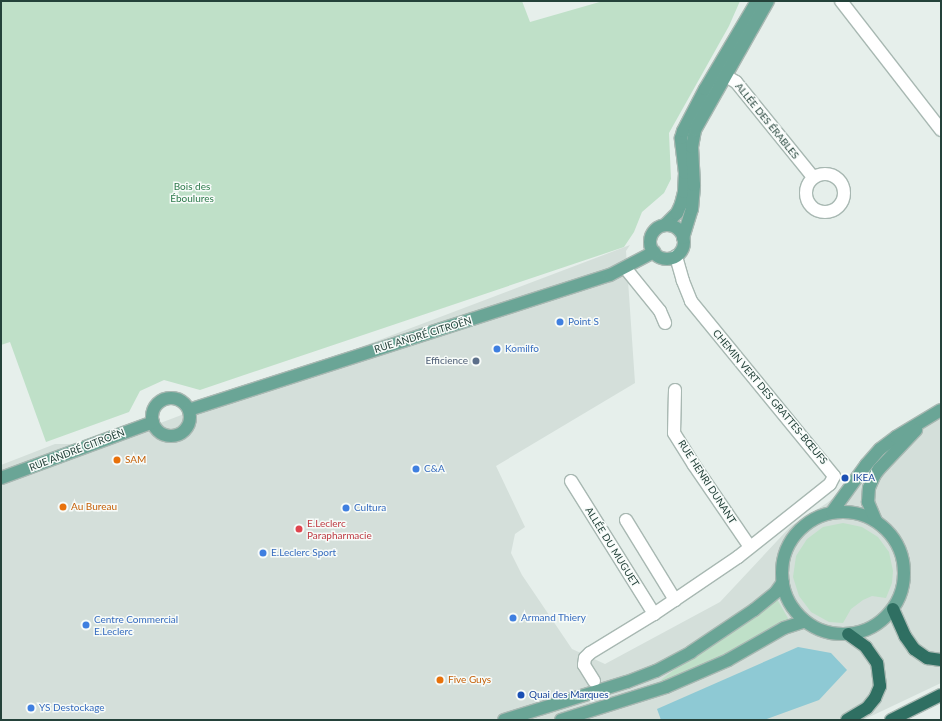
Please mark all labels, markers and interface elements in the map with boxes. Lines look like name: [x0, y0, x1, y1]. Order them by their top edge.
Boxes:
street label: ALLÉE DES ÉRABLES: [733, 81, 801, 161]
park label: Bois des Éboulures: [170, 180, 214, 204]
street label: RUE ANDRÉ CITROËN: [373, 314, 473, 356]
place label: Point S: [568, 316, 599, 328]
marker: Point S: [555, 317, 565, 327]
street label: CHEMIN VERT DES GRATTES-BŒUFS: [710, 327, 830, 467]
place label: Komilfo: [505, 343, 539, 355]
marker: Komilfo: [492, 344, 502, 354]
place label: Efficience: [426, 355, 468, 367]
marker: Efficience: [471, 356, 481, 366]
street label: RUE ANDRÉ CITROËN: [27, 426, 127, 474]
street label: RUE HENRI DUNANT: [675, 438, 739, 526]
place label: SAM: [125, 454, 146, 466]
marker: SAM: [112, 455, 122, 465]
place label: C&A: [424, 463, 445, 475]
marker: C&A: [411, 464, 421, 474]
place label: IKEA: [853, 472, 875, 484]
marker: IKEA: [840, 473, 850, 483]
place label: Au Bureau: [71, 501, 117, 513]
marker: Au Bureau: [58, 502, 68, 512]
place label: Cultura: [354, 502, 386, 514]
marker: Cultura: [341, 503, 351, 513]
street label: ALLÉE DU MUGUET: [583, 505, 641, 589]
place label: E.Leclerc Parapharmacie: [307, 517, 372, 540]
marker: E.Leclerc Parapharmacie: [294, 524, 304, 534]
place label: E.Leclerc Sport: [271, 547, 336, 559]
marker: E.Leclerc Sport: [258, 548, 268, 558]
place label: Armand Thiery: [521, 612, 586, 624]
place label: Centre Commercial E.Leclerc: [94, 613, 178, 636]
marker: Armand Thiery: [508, 613, 518, 623]
marker: Centre Commercial E.Leclerc: [81, 620, 91, 630]
place label: Five Guys: [448, 674, 491, 686]
marker: Five Guys: [435, 675, 445, 685]
place label: Quai des Marques: [529, 689, 609, 701]
marker: Quai des Marques: [516, 690, 526, 700]
place label: YS Destockage: [39, 702, 105, 714]
marker: YS Destockage: [26, 703, 36, 713]

